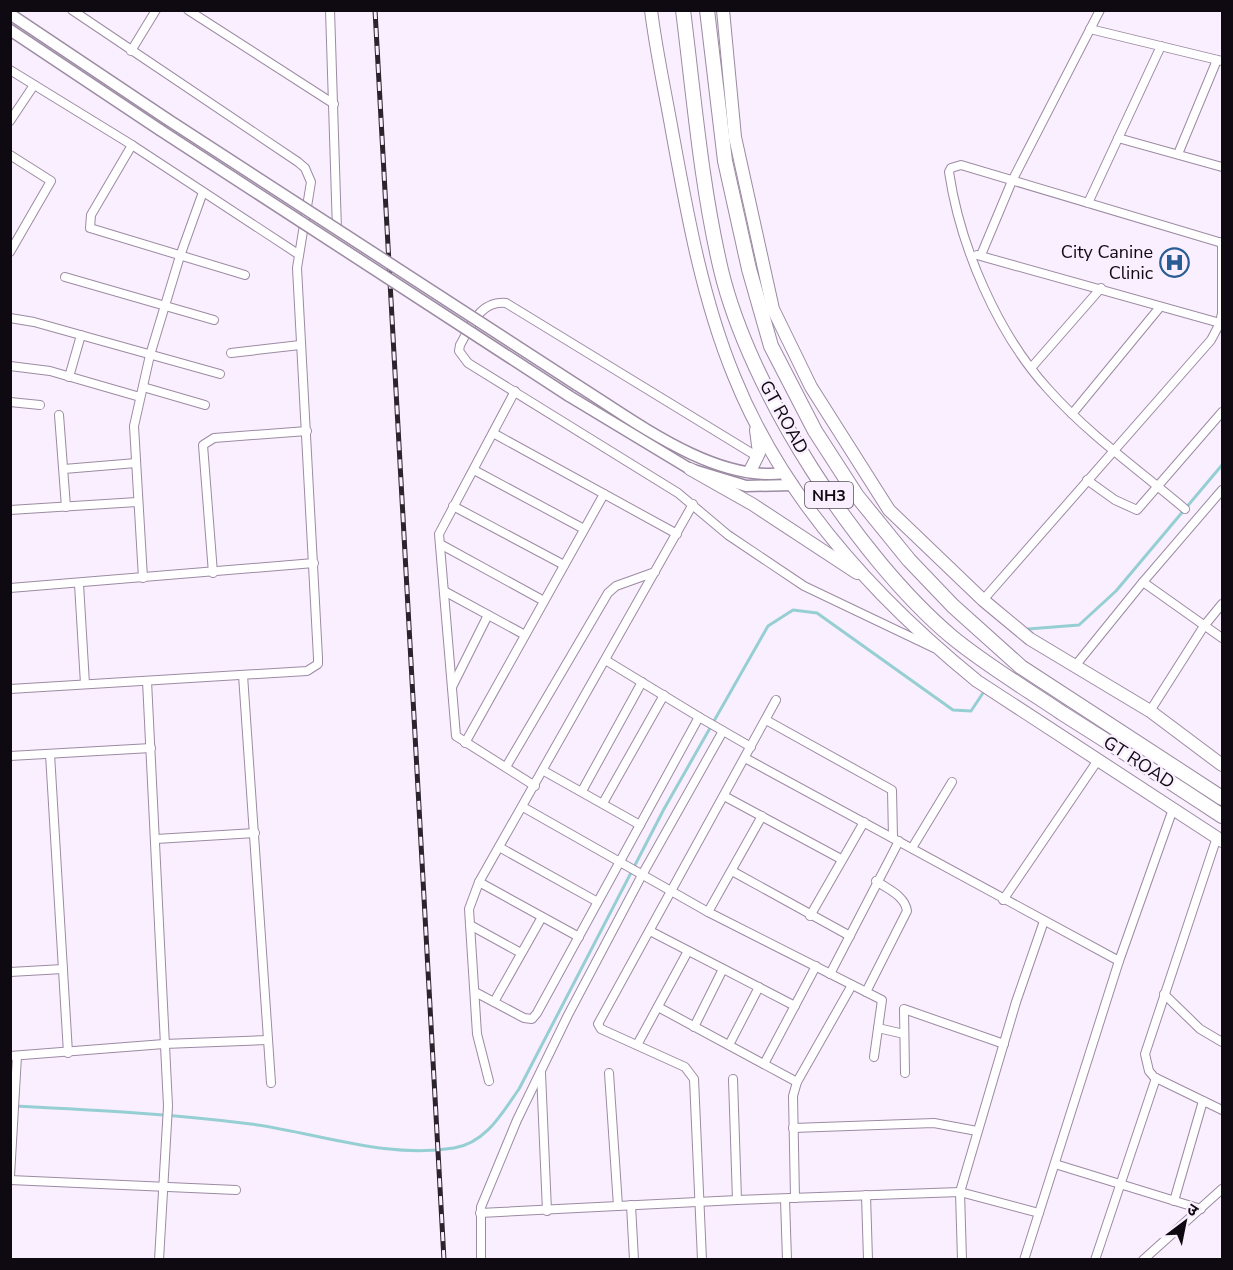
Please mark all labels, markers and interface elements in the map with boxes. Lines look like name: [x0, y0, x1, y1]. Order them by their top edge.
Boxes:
place label: City Canine Clinic: [1061, 240, 1153, 285]
hospital icon: City Canine Clinic: [1158, 246, 1190, 278]
street label: GT ROAD: [754, 376, 814, 458]
road number: NH3: [805, 482, 853, 508]
street label: GT ROAD: [1099, 730, 1179, 794]
north arrow: [1155, 1192, 1215, 1252]
text: उ: [1183, 1198, 1203, 1222]

